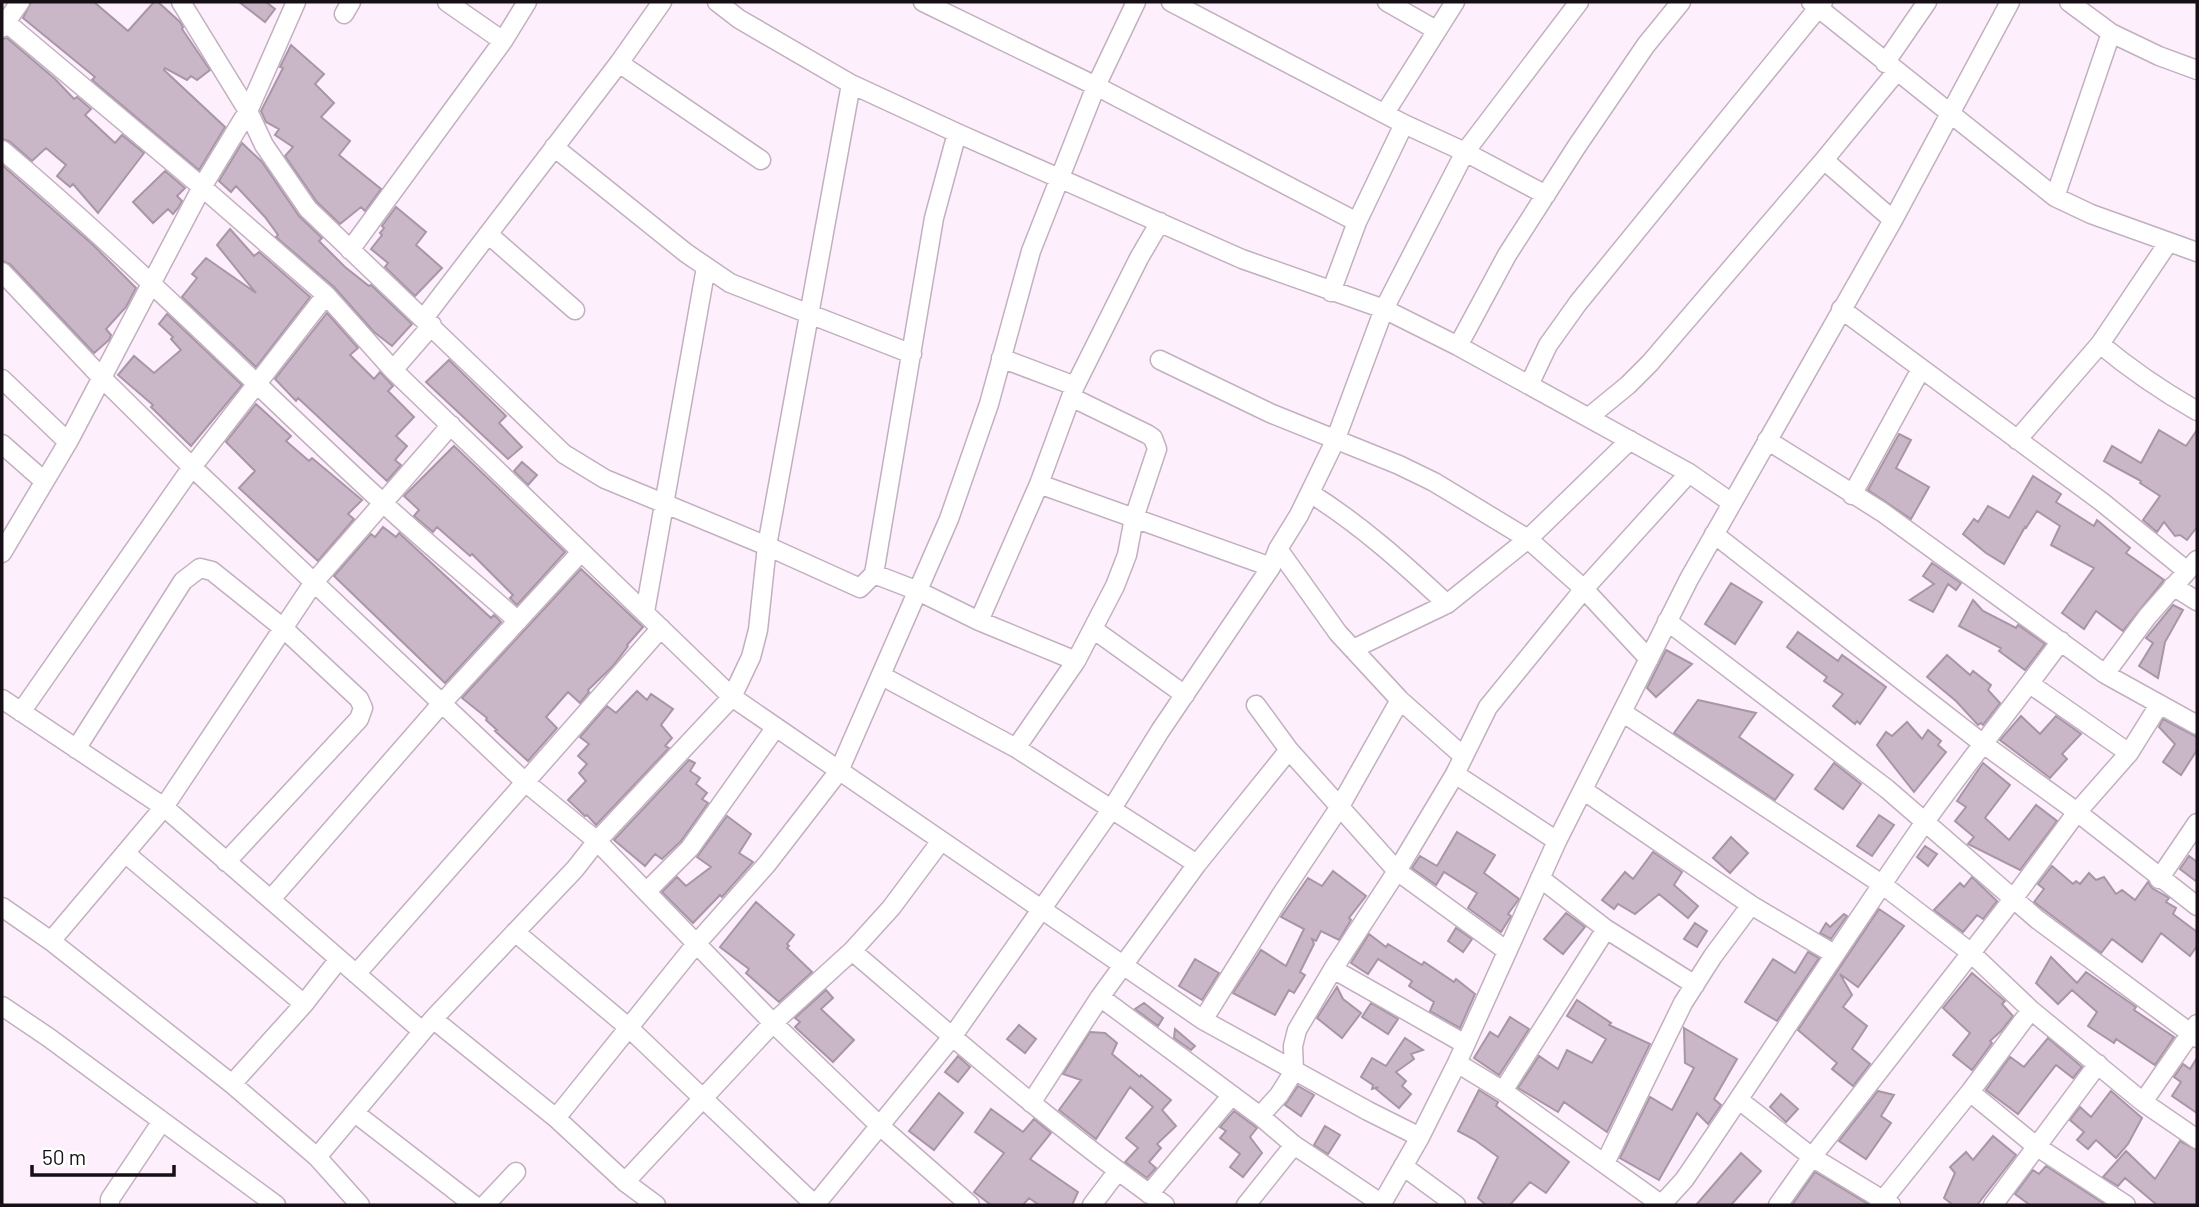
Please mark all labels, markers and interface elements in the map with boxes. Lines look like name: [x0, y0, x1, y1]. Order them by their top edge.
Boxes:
scale bar: [32, 1134, 173, 1178]
text: 50 m: [42, 1144, 86, 1169]

